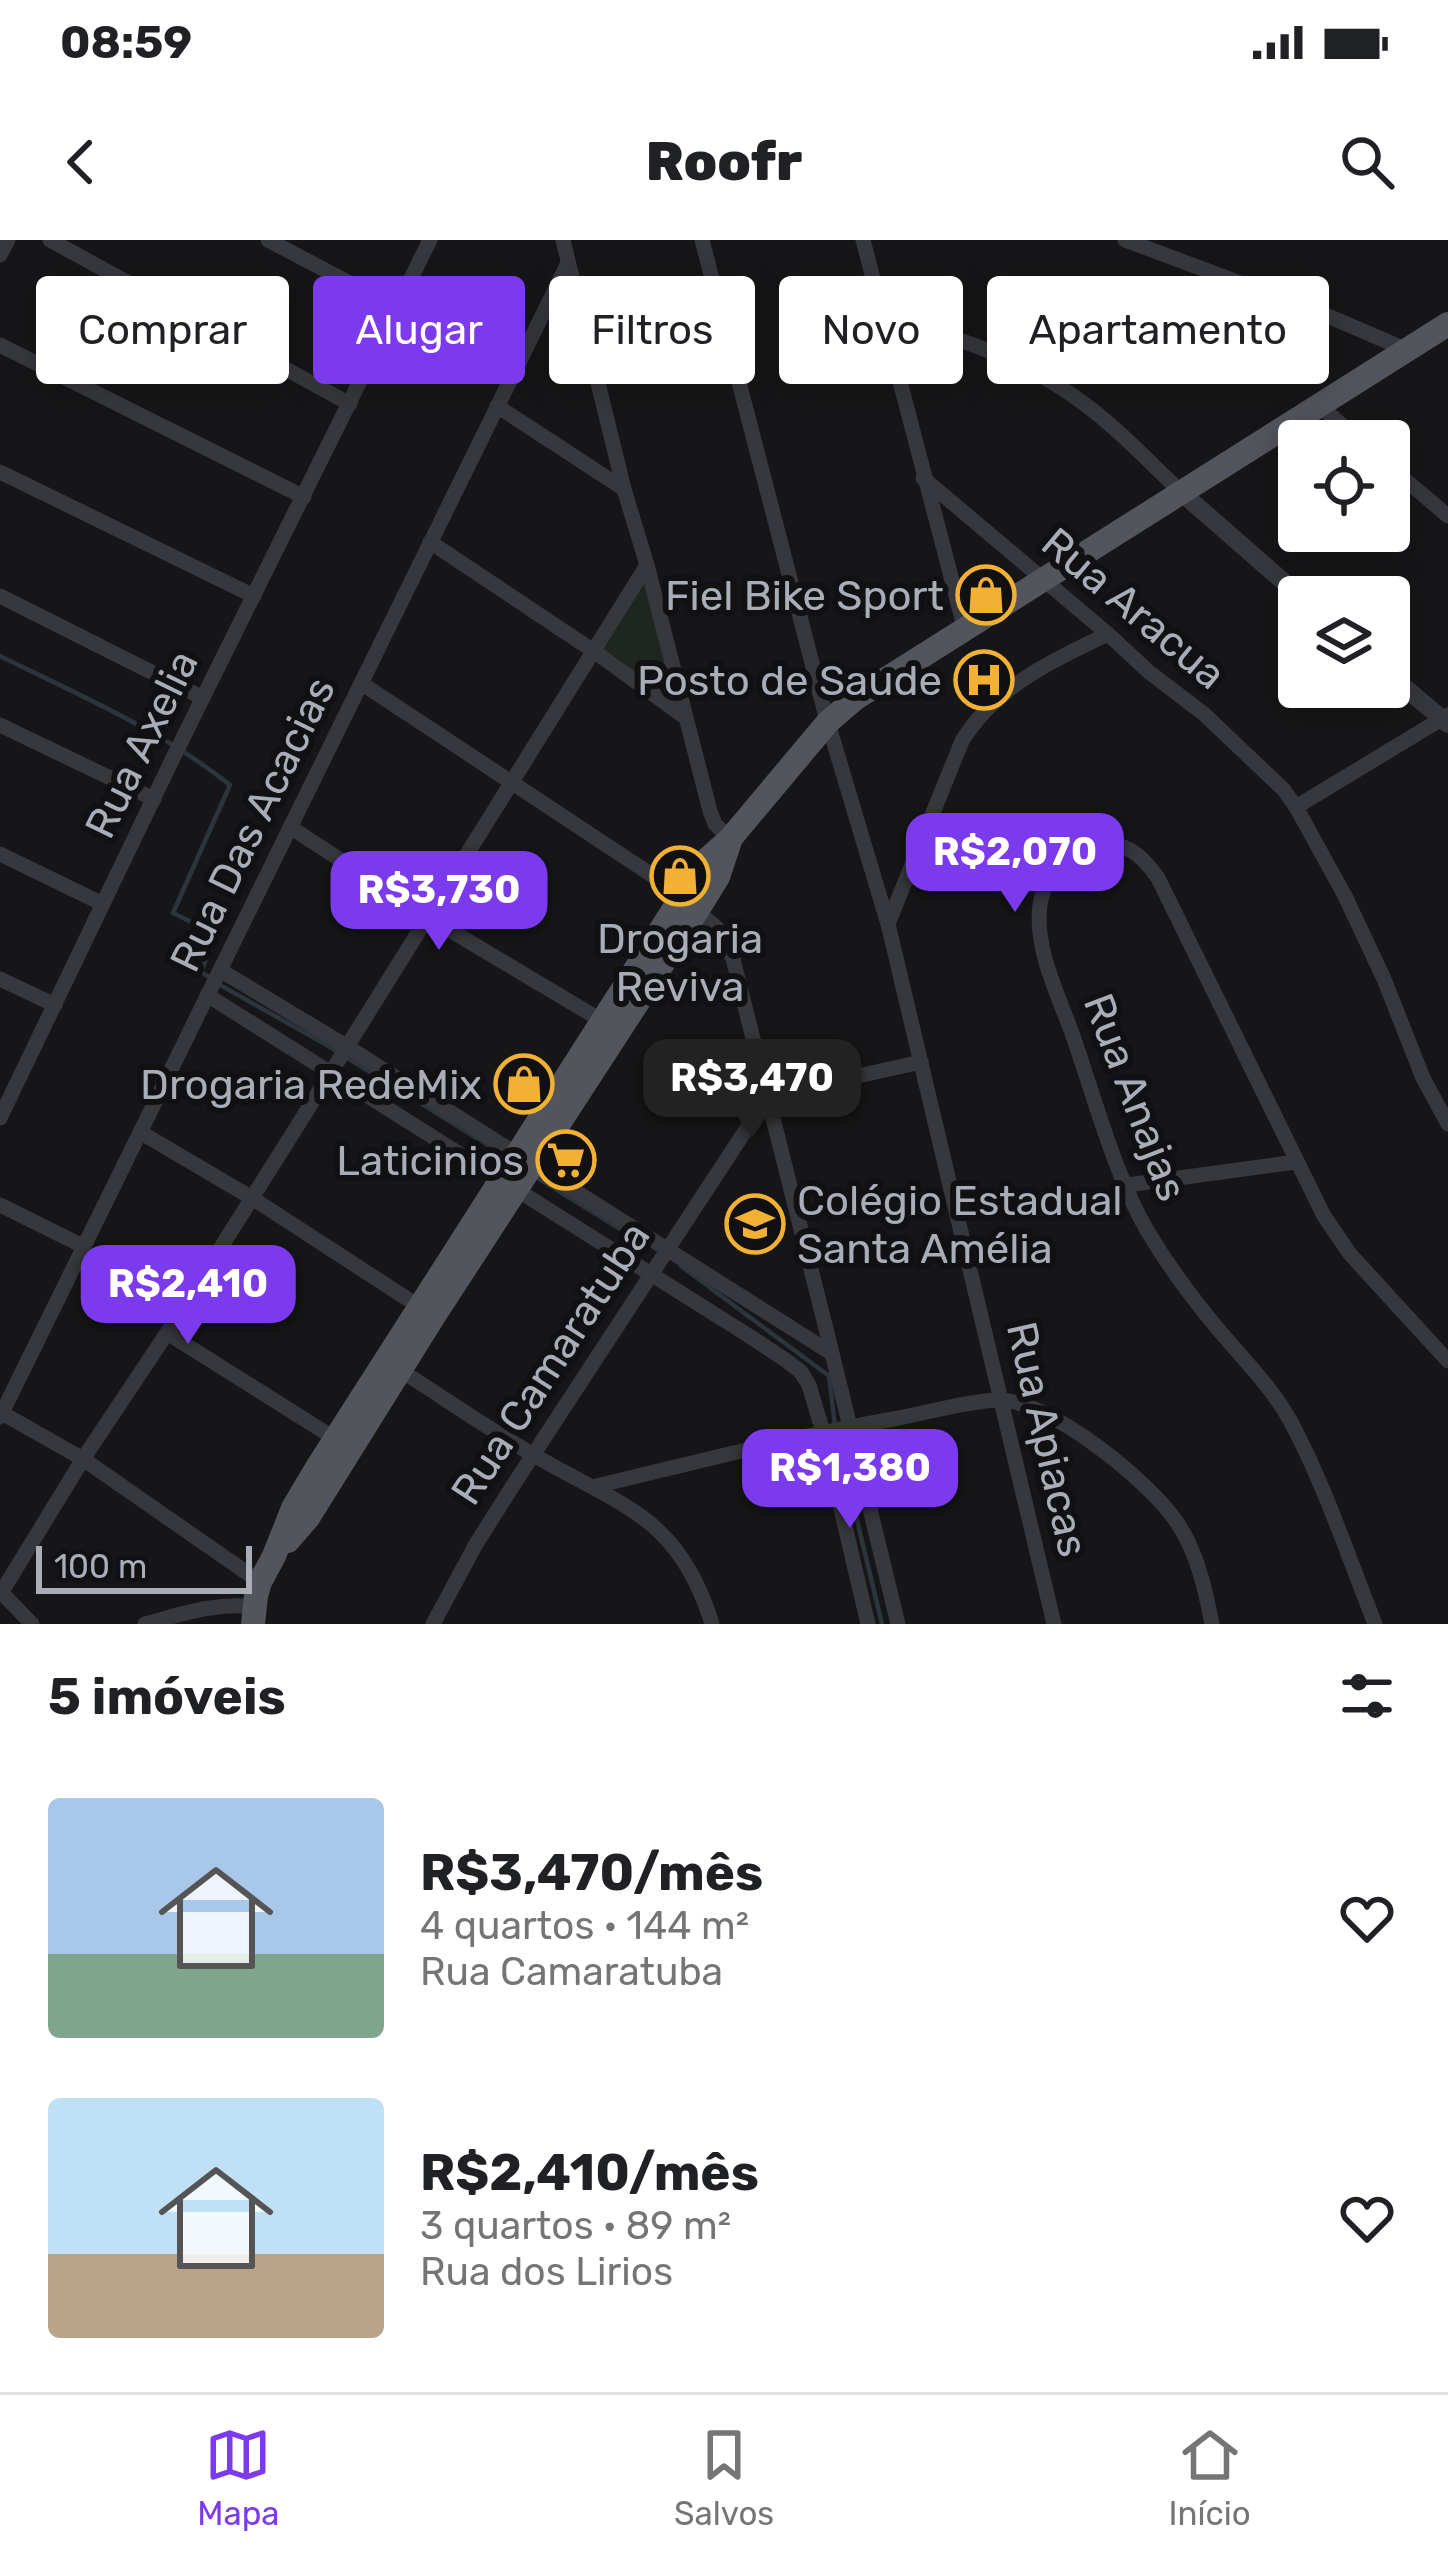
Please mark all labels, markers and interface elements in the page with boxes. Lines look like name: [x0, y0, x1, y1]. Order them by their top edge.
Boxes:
text: 08:59: [60, 16, 192, 69]
icon: back: [48, 129, 114, 195]
icon: search: [1334, 129, 1400, 195]
text: Roofr: [646, 130, 802, 194]
chip: Comprar: [36, 276, 289, 384]
chip: Alugar: [313, 276, 525, 384]
chip: Filtros: [549, 276, 755, 384]
chip: Novo: [779, 276, 963, 384]
chip: Apartamento: [987, 276, 1329, 384]
map controls: [1278, 420, 1410, 708]
button: locate: [1278, 420, 1410, 552]
street label: Rua Aracua: [1032, 518, 1235, 700]
shop icon: Fiel Bike Sport: [955, 564, 1017, 626]
place label: Fiel Bike Sport: [665, 571, 944, 621]
button: layers: [1278, 576, 1410, 708]
street label: Rua Axelia: [75, 643, 209, 846]
hospital icon: Posto de Saude: [953, 649, 1015, 711]
place label: Posto de Saude: [637, 656, 942, 706]
street label: Rua Das Acacias: [160, 669, 346, 980]
pin: R$2,070: [904, 813, 1126, 915]
text: R$2,070: [933, 829, 1097, 875]
shop icon: Drogaria Reviva: [649, 845, 711, 907]
pin: R$3,730: [328, 851, 550, 953]
text: R$3,730: [358, 867, 520, 913]
place label: Drogaria Reviva: [597, 914, 763, 1012]
street label: Rua Anajas: [1073, 987, 1197, 1208]
pin: R$3,470: [641, 1039, 863, 1141]
shop icon: Drogaria RedeMix: [493, 1053, 555, 1115]
text: R$3,470: [670, 1055, 834, 1101]
place label: Drogaria RedeMix: [140, 1060, 482, 1110]
supermarket icon: Laticinios: [535, 1129, 597, 1191]
place label: Laticinios: [336, 1136, 524, 1186]
place label: Colégio Estadual Santa Amélia: [797, 1176, 1123, 1274]
school or university icon: Colégio Estadual Santa Amélia: [724, 1193, 786, 1255]
street label: Rua Camaratuba: [441, 1213, 661, 1514]
pin: R$2,410: [77, 1245, 299, 1347]
text: R$2,410: [108, 1261, 268, 1307]
street label: Rua Apiacas: [996, 1317, 1098, 1562]
pin: R$1,380: [739, 1429, 961, 1531]
text: R$1,380: [769, 1445, 931, 1491]
scale bar: [36, 1540, 252, 1593]
text: 100 m: [54, 1547, 147, 1586]
icon: filters: [1334, 1663, 1400, 1729]
text: 5 imóveis: [48, 1666, 286, 1727]
text: R$3,470/mês: [420, 1842, 763, 1903]
icon: home: [144, 1846, 288, 1990]
icon: heart: [1334, 1885, 1400, 1951]
text: 4 quartos · 144 m²: [420, 1903, 749, 1949]
text: Rua Camaratuba: [420, 1949, 723, 1995]
text: R$2,410/mês: [420, 2142, 759, 2203]
icon: home: [144, 2146, 288, 2290]
icon: heart: [1334, 2185, 1400, 2251]
text: 3 quartos · 89 m²: [420, 2203, 731, 2249]
text: Rua dos Lirios: [420, 2249, 673, 2295]
tab: Mapa: [197, 2422, 280, 2533]
tab: Salvos: [674, 2422, 774, 2533]
tab: Início: [1169, 2422, 1251, 2533]

